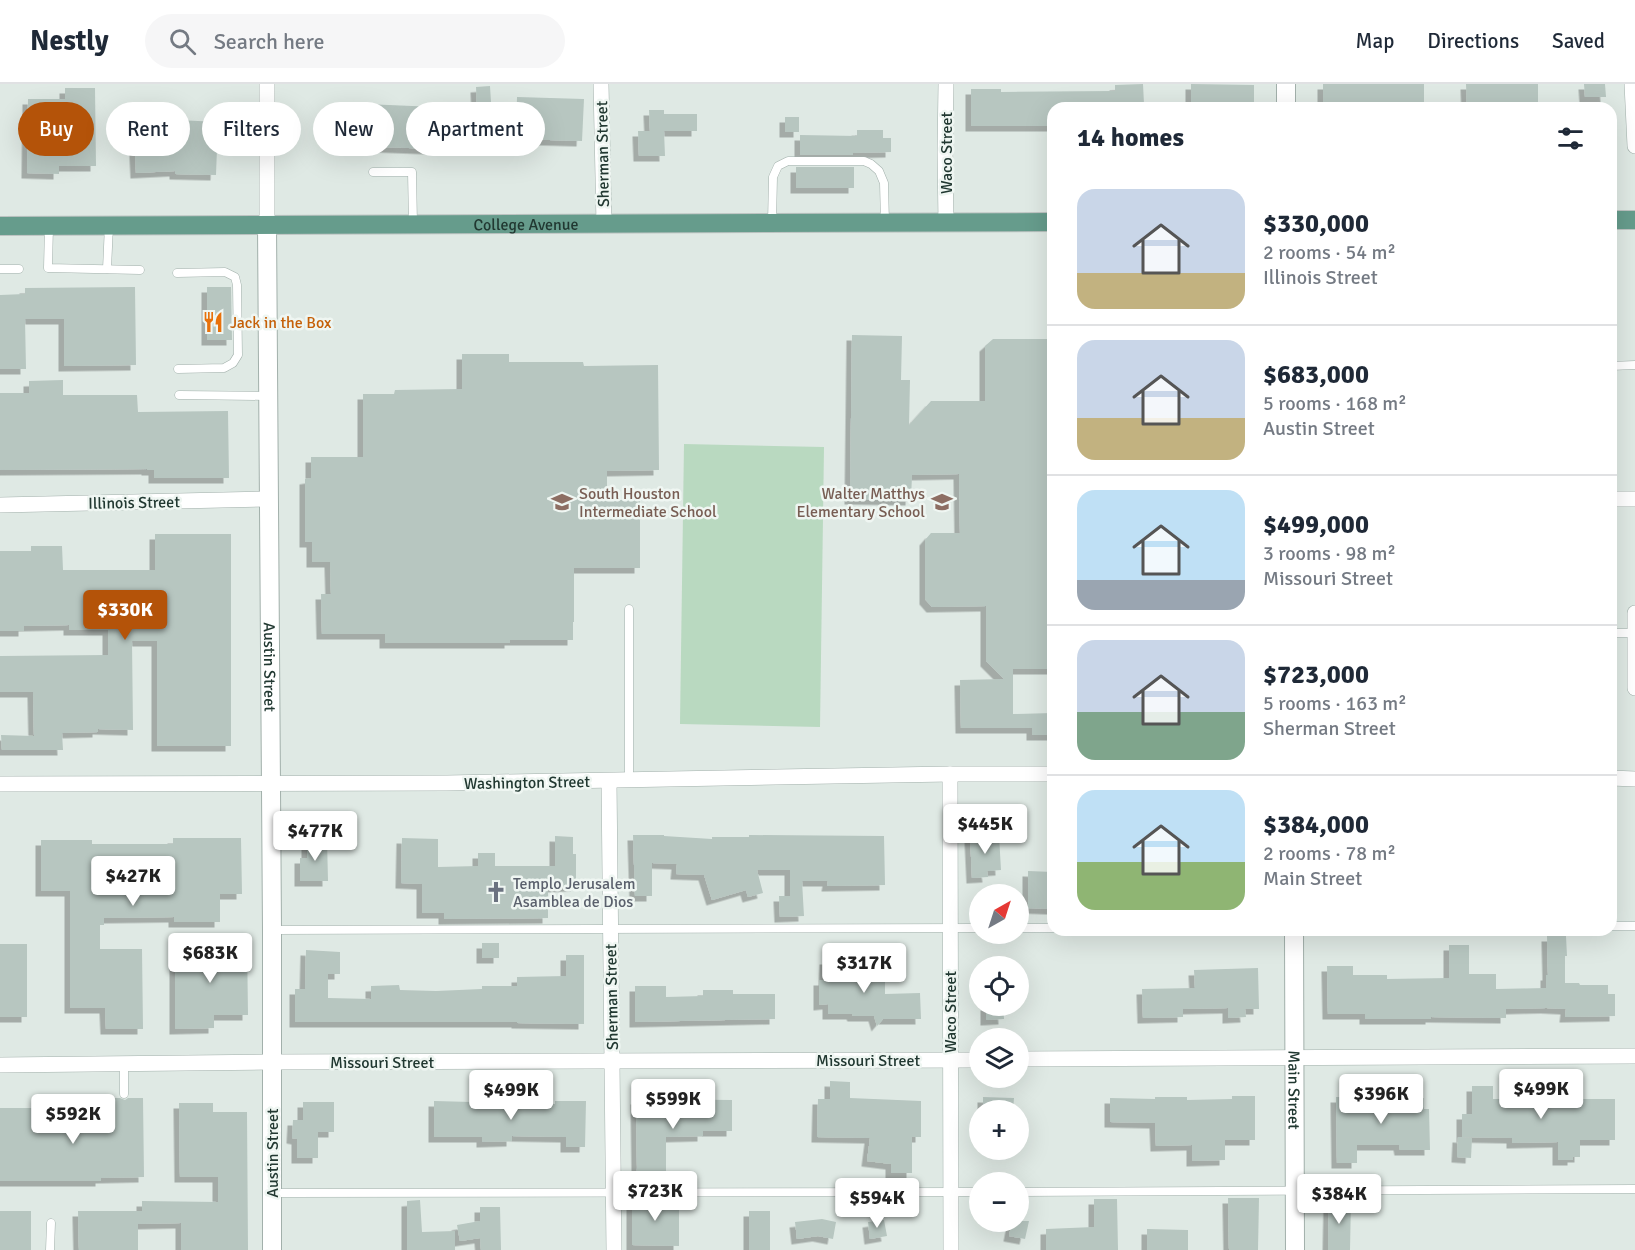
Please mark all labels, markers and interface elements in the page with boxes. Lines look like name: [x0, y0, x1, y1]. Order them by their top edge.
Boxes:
search box: [145, 14, 565, 68]
text: Nestly: [30, 24, 109, 58]
icon: search: [166, 25, 199, 58]
text: Search here: [214, 28, 325, 55]
text: Map: [1356, 28, 1394, 54]
text: Directions: [1427, 28, 1519, 54]
text: Saved: [1552, 28, 1605, 54]
street label: Sherman Street: [592, 100, 614, 207]
chip: Buy: [18, 102, 94, 156]
chip: Rent: [106, 102, 190, 156]
chip: Filters: [202, 102, 301, 156]
chip: New: [313, 102, 394, 156]
chip: Apartment: [406, 102, 545, 156]
street label: Waco Street: [937, 112, 957, 194]
text: 14 homes: [1077, 122, 1184, 154]
icon: filters: [1554, 122, 1587, 155]
text: $330,000: [1263, 208, 1369, 240]
icon: home: [1125, 213, 1197, 285]
street label: College Avenue: [473, 215, 579, 235]
text: 2 rooms · 54 m²: [1263, 240, 1396, 265]
text: Illinois Street: [1263, 265, 1378, 290]
restaurant icon: Jack in the Box: [201, 310, 225, 334]
place label: Jack in the Box: [230, 313, 332, 333]
text: $683,000: [1263, 359, 1369, 391]
icon: home: [1125, 364, 1197, 436]
text: 5 rooms · 168 m²: [1263, 391, 1407, 416]
text: Austin Street: [1263, 416, 1375, 441]
place label: South Houston Intermediate School: [579, 484, 717, 522]
place label: Walter Matthys Elementary School: [796, 484, 925, 522]
school or university icon: South Houston Intermediate School: [550, 490, 574, 514]
school or university icon: Walter Matthys Elementary School: [930, 490, 954, 514]
street label: Illinois Street: [88, 492, 180, 514]
text: $499,000: [1263, 509, 1369, 541]
icon: home: [1125, 514, 1197, 586]
text: 3 rooms · 98 m²: [1263, 541, 1396, 566]
text: Missouri Street: [1263, 566, 1393, 591]
pin: $330K: [83, 590, 167, 641]
text: $330K: [97, 597, 153, 622]
street label: Austin Street: [259, 622, 279, 712]
text: $723,000: [1263, 659, 1369, 691]
icon: home: [1125, 664, 1197, 736]
text: 5 rooms · 163 m²: [1263, 691, 1407, 716]
text: Sherman Street: [1263, 716, 1396, 741]
street label: Washington Street: [464, 772, 591, 794]
pin: $445K: [943, 804, 1027, 855]
text: $384,000: [1263, 809, 1369, 841]
pin: $477K: [273, 811, 357, 862]
text: $445K: [957, 811, 1013, 836]
icon: home: [1125, 814, 1197, 886]
text: $477K: [287, 818, 343, 843]
text: 2 rooms · 78 m²: [1263, 841, 1396, 866]
pin: $427K: [91, 856, 175, 907]
text: $427K: [105, 863, 161, 888]
text: Main Street: [1263, 866, 1362, 891]
place label: Templo Jerusalem Asamblea de Dios: [513, 874, 635, 912]
church icon: Templo Jerusalem Asamblea de Dios: [484, 880, 508, 904]
north arrow: [969, 884, 1029, 944]
map controls: [969, 884, 1029, 1232]
pin: $683K: [168, 933, 252, 984]
text: $683K: [182, 940, 238, 965]
street label: Sherman Street: [601, 943, 623, 1050]
pin: $317K: [822, 943, 906, 994]
text: $317K: [836, 950, 892, 975]
button: locate: [969, 956, 1029, 1016]
street label: Waco Street: [941, 971, 961, 1053]
button: layers: [969, 1028, 1029, 1088]
street label: Main Street: [1283, 1050, 1304, 1130]
street label: Missouri Street: [816, 1051, 920, 1071]
street label: Missouri Street: [330, 1053, 434, 1073]
pin: $499K: [1499, 1069, 1583, 1120]
pin: $499K: [469, 1070, 553, 1121]
pin: $396K: [1339, 1074, 1423, 1125]
text: $499K: [1513, 1076, 1569, 1101]
text: $499K: [483, 1077, 539, 1102]
pin: $599K: [631, 1079, 715, 1130]
text: $396K: [1353, 1081, 1409, 1106]
text: $599K: [645, 1086, 701, 1111]
pin: $592K: [31, 1094, 115, 1145]
button: +: [969, 1100, 1029, 1160]
text: $592K: [45, 1101, 101, 1126]
street label: Austin Street: [263, 1108, 283, 1198]
pin: $723K: [613, 1171, 697, 1222]
button: −: [969, 1172, 1029, 1232]
pin: $384K: [1297, 1174, 1381, 1225]
text: $723K: [627, 1178, 683, 1203]
pin: $594K: [835, 1178, 919, 1229]
text: $384K: [1311, 1181, 1367, 1206]
text: $594K: [849, 1185, 905, 1210]

